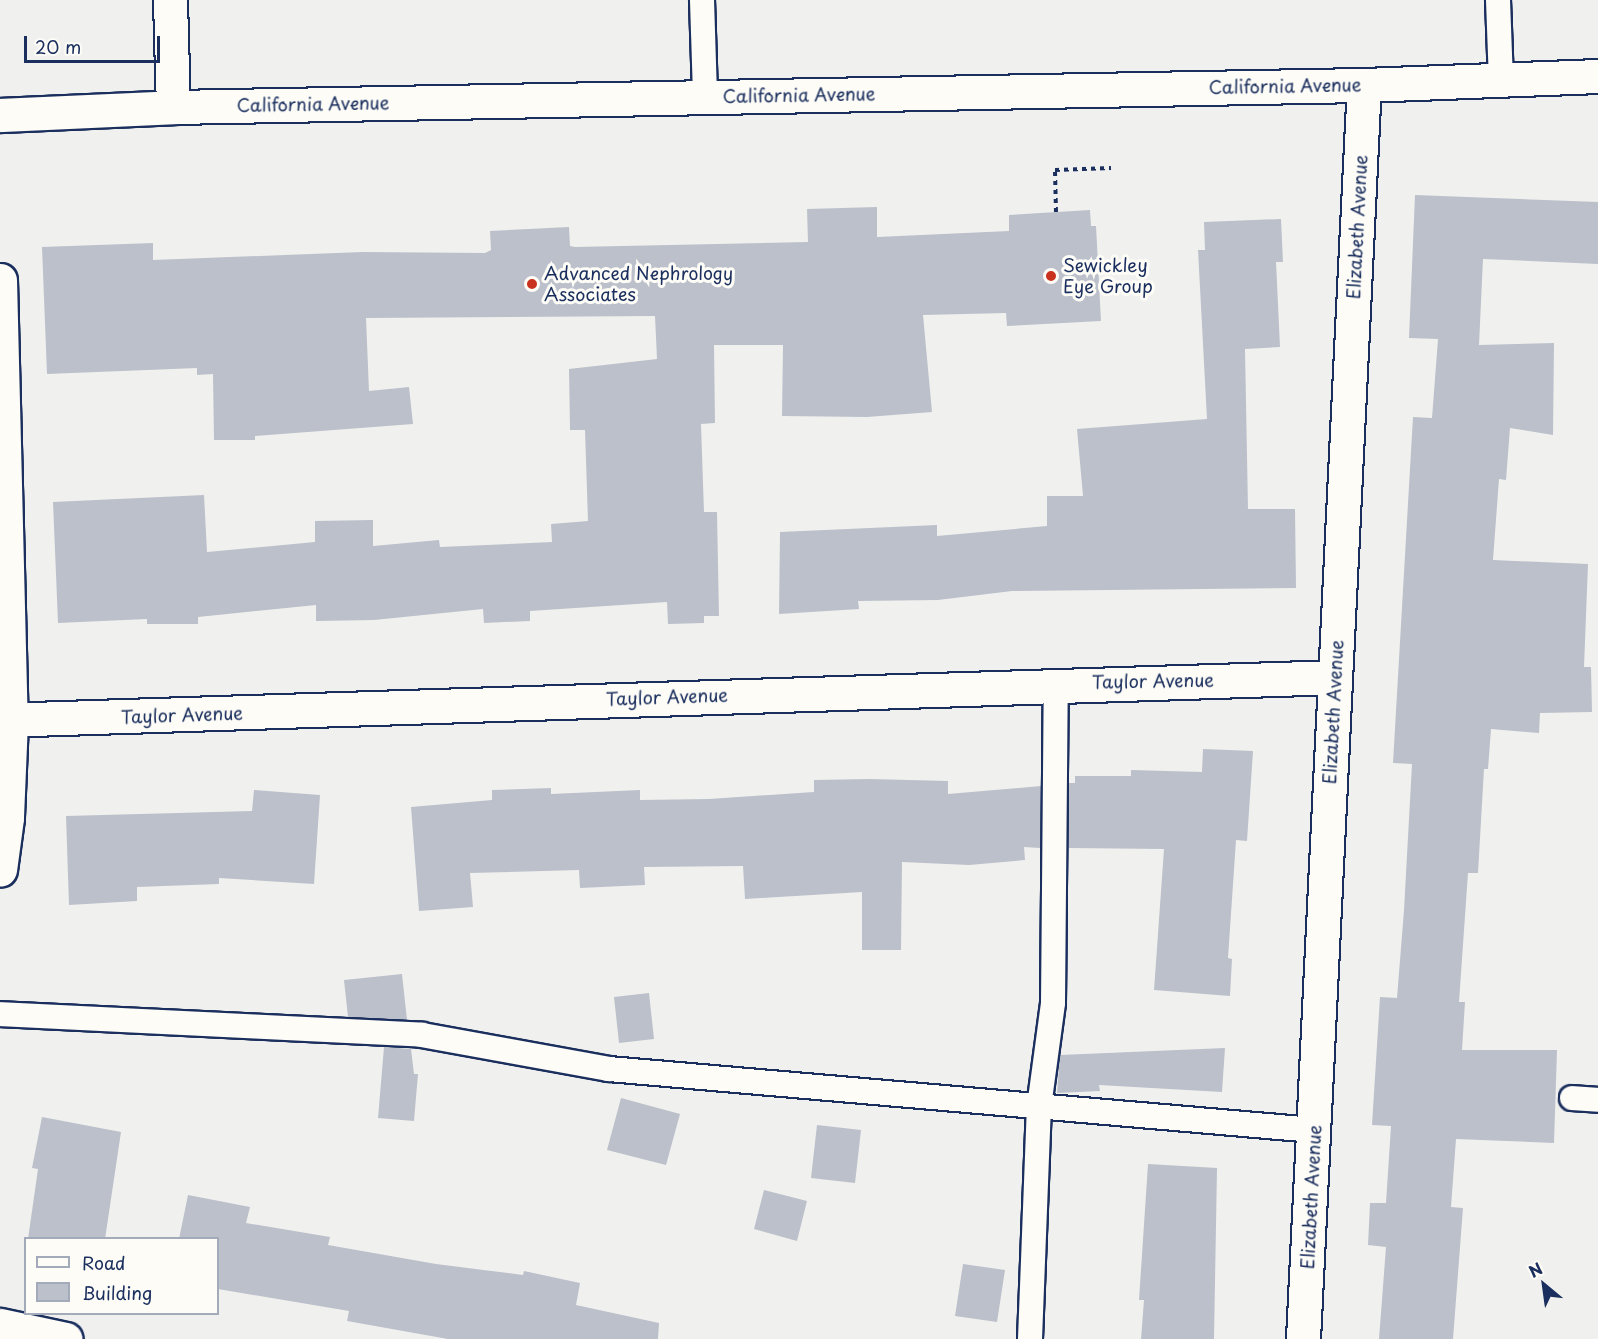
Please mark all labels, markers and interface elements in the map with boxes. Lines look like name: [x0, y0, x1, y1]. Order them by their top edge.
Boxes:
scale bar: [27, 24, 164, 62]
text: 20 m: [35, 33, 81, 60]
street label: California Avenue: [1208, 74, 1362, 98]
street label: California Avenue: [722, 83, 876, 107]
street label: California Avenue: [236, 92, 390, 116]
street label: Elizabeth Avenue: [1342, 153, 1372, 301]
place label: Sewickley Eye Group: [1063, 255, 1154, 298]
place label: Advanced Nephrology Associates: [544, 263, 735, 306]
marker: Sewickley Eye Group: [1044, 269, 1058, 283]
marker: Advanced Nephrology Associates: [525, 277, 539, 291]
street label: Elizabeth Avenue: [1318, 638, 1348, 786]
street label: Taylor Avenue: [1092, 669, 1214, 693]
street label: Taylor Avenue: [605, 684, 729, 710]
street label: Taylor Avenue: [120, 702, 244, 728]
street label: Elizabeth Avenue: [1296, 1123, 1326, 1271]
legend: [24, 1237, 219, 1315]
text: Road: [82, 1249, 126, 1276]
north arrow: [1514, 1255, 1574, 1315]
text: N: [1524, 1256, 1547, 1283]
text: Building: [82, 1279, 152, 1306]

